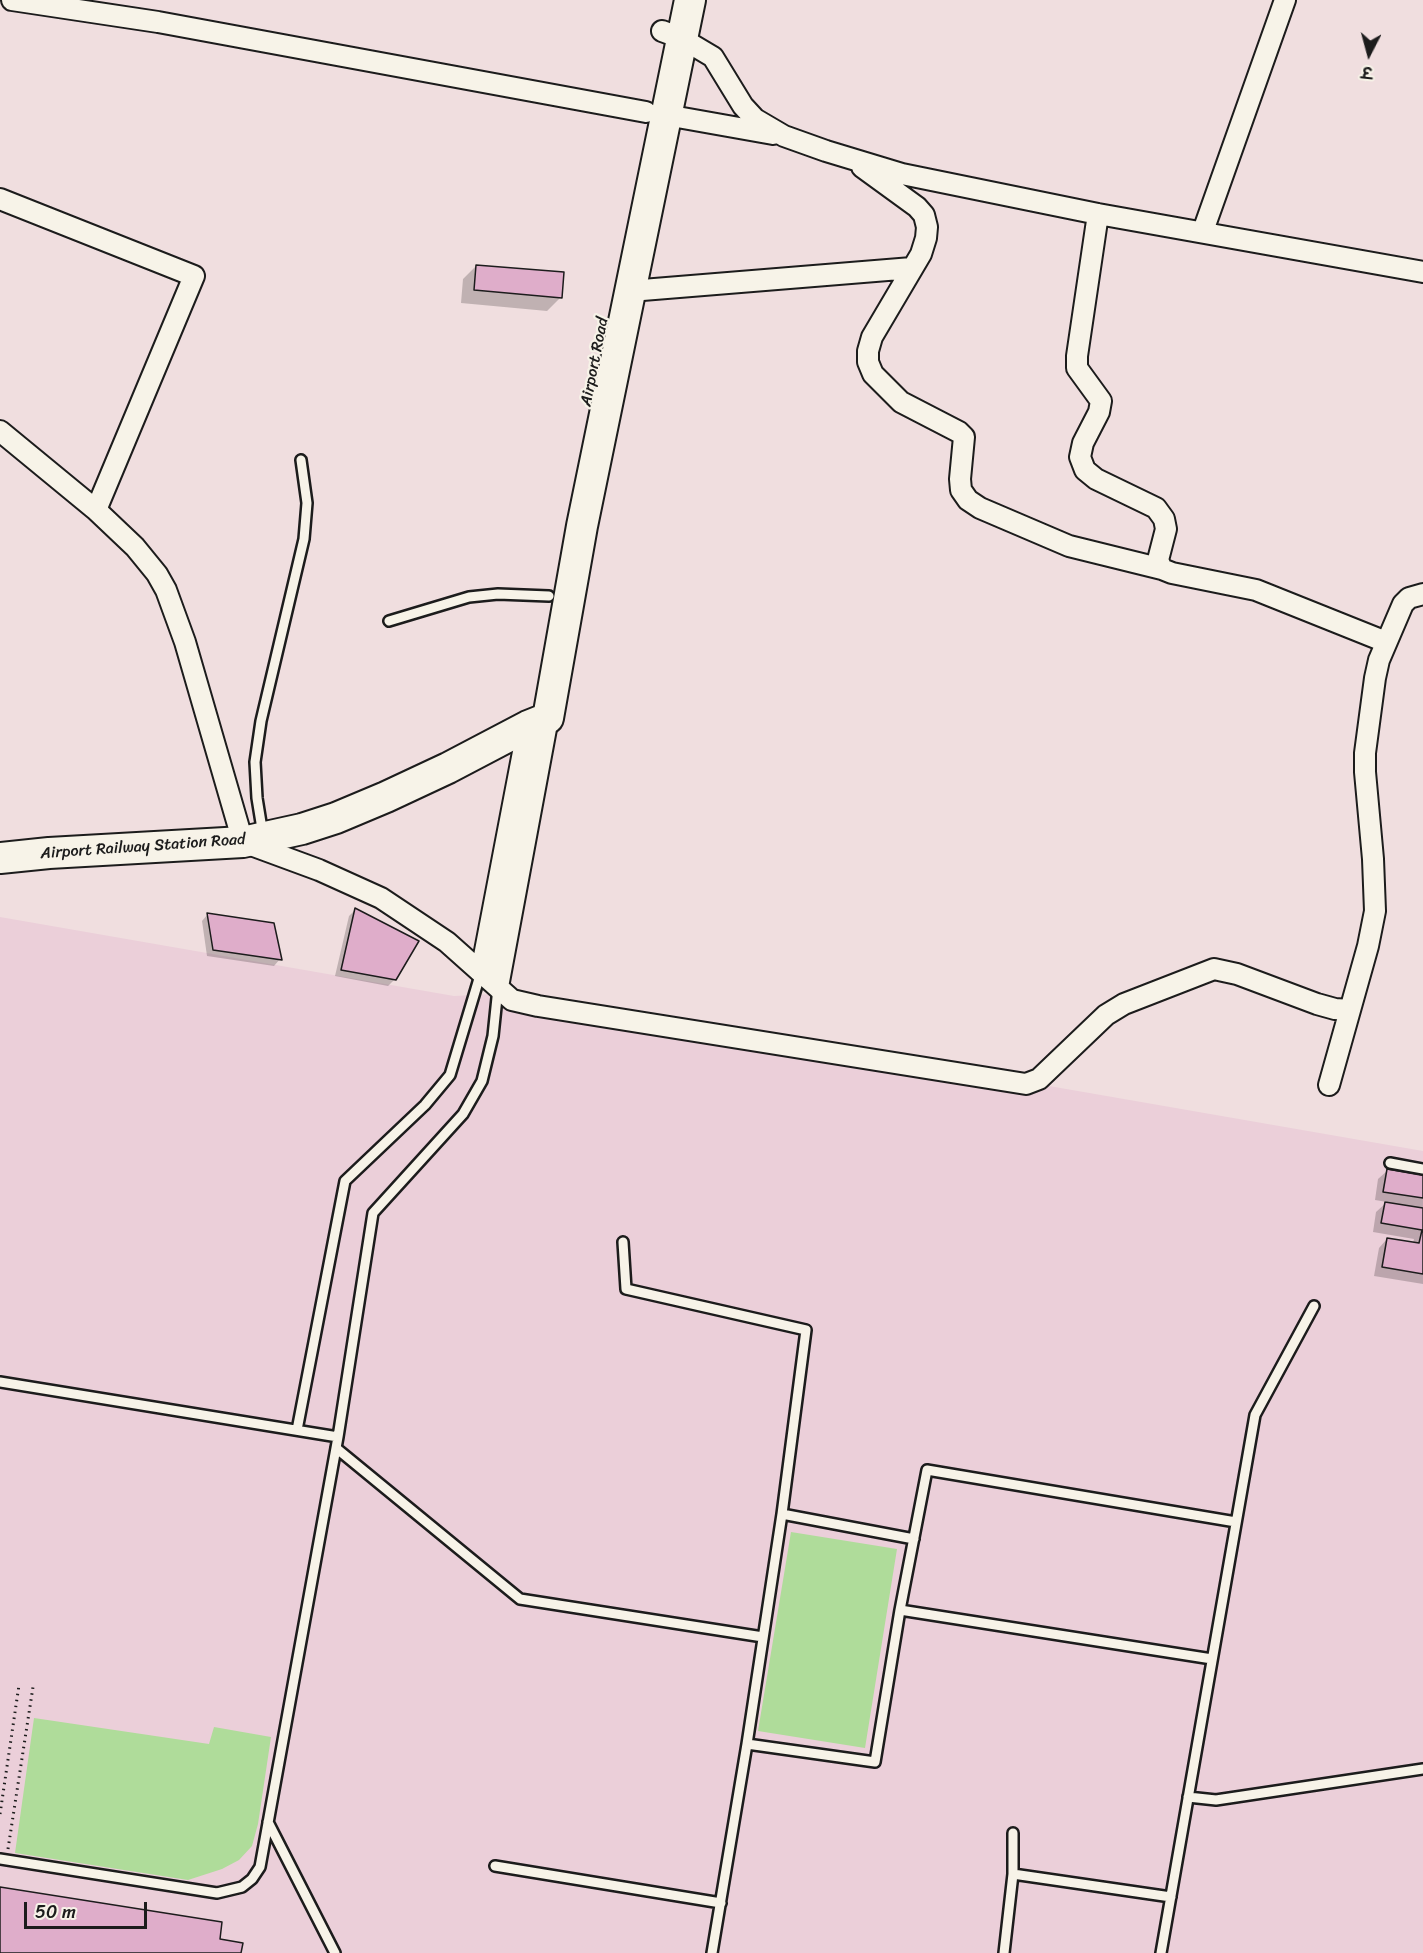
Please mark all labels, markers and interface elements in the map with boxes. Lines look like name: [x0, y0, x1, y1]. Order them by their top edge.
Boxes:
north arrow: [1339, 24, 1399, 84]
text: उ: [1360, 57, 1374, 87]
street label: Airport Road: [577, 316, 613, 408]
street label: Airport Railway Station Road: [40, 830, 246, 864]
scale bar: [27, 1890, 150, 1928]
text: 50 m: [35, 1896, 76, 1928]

